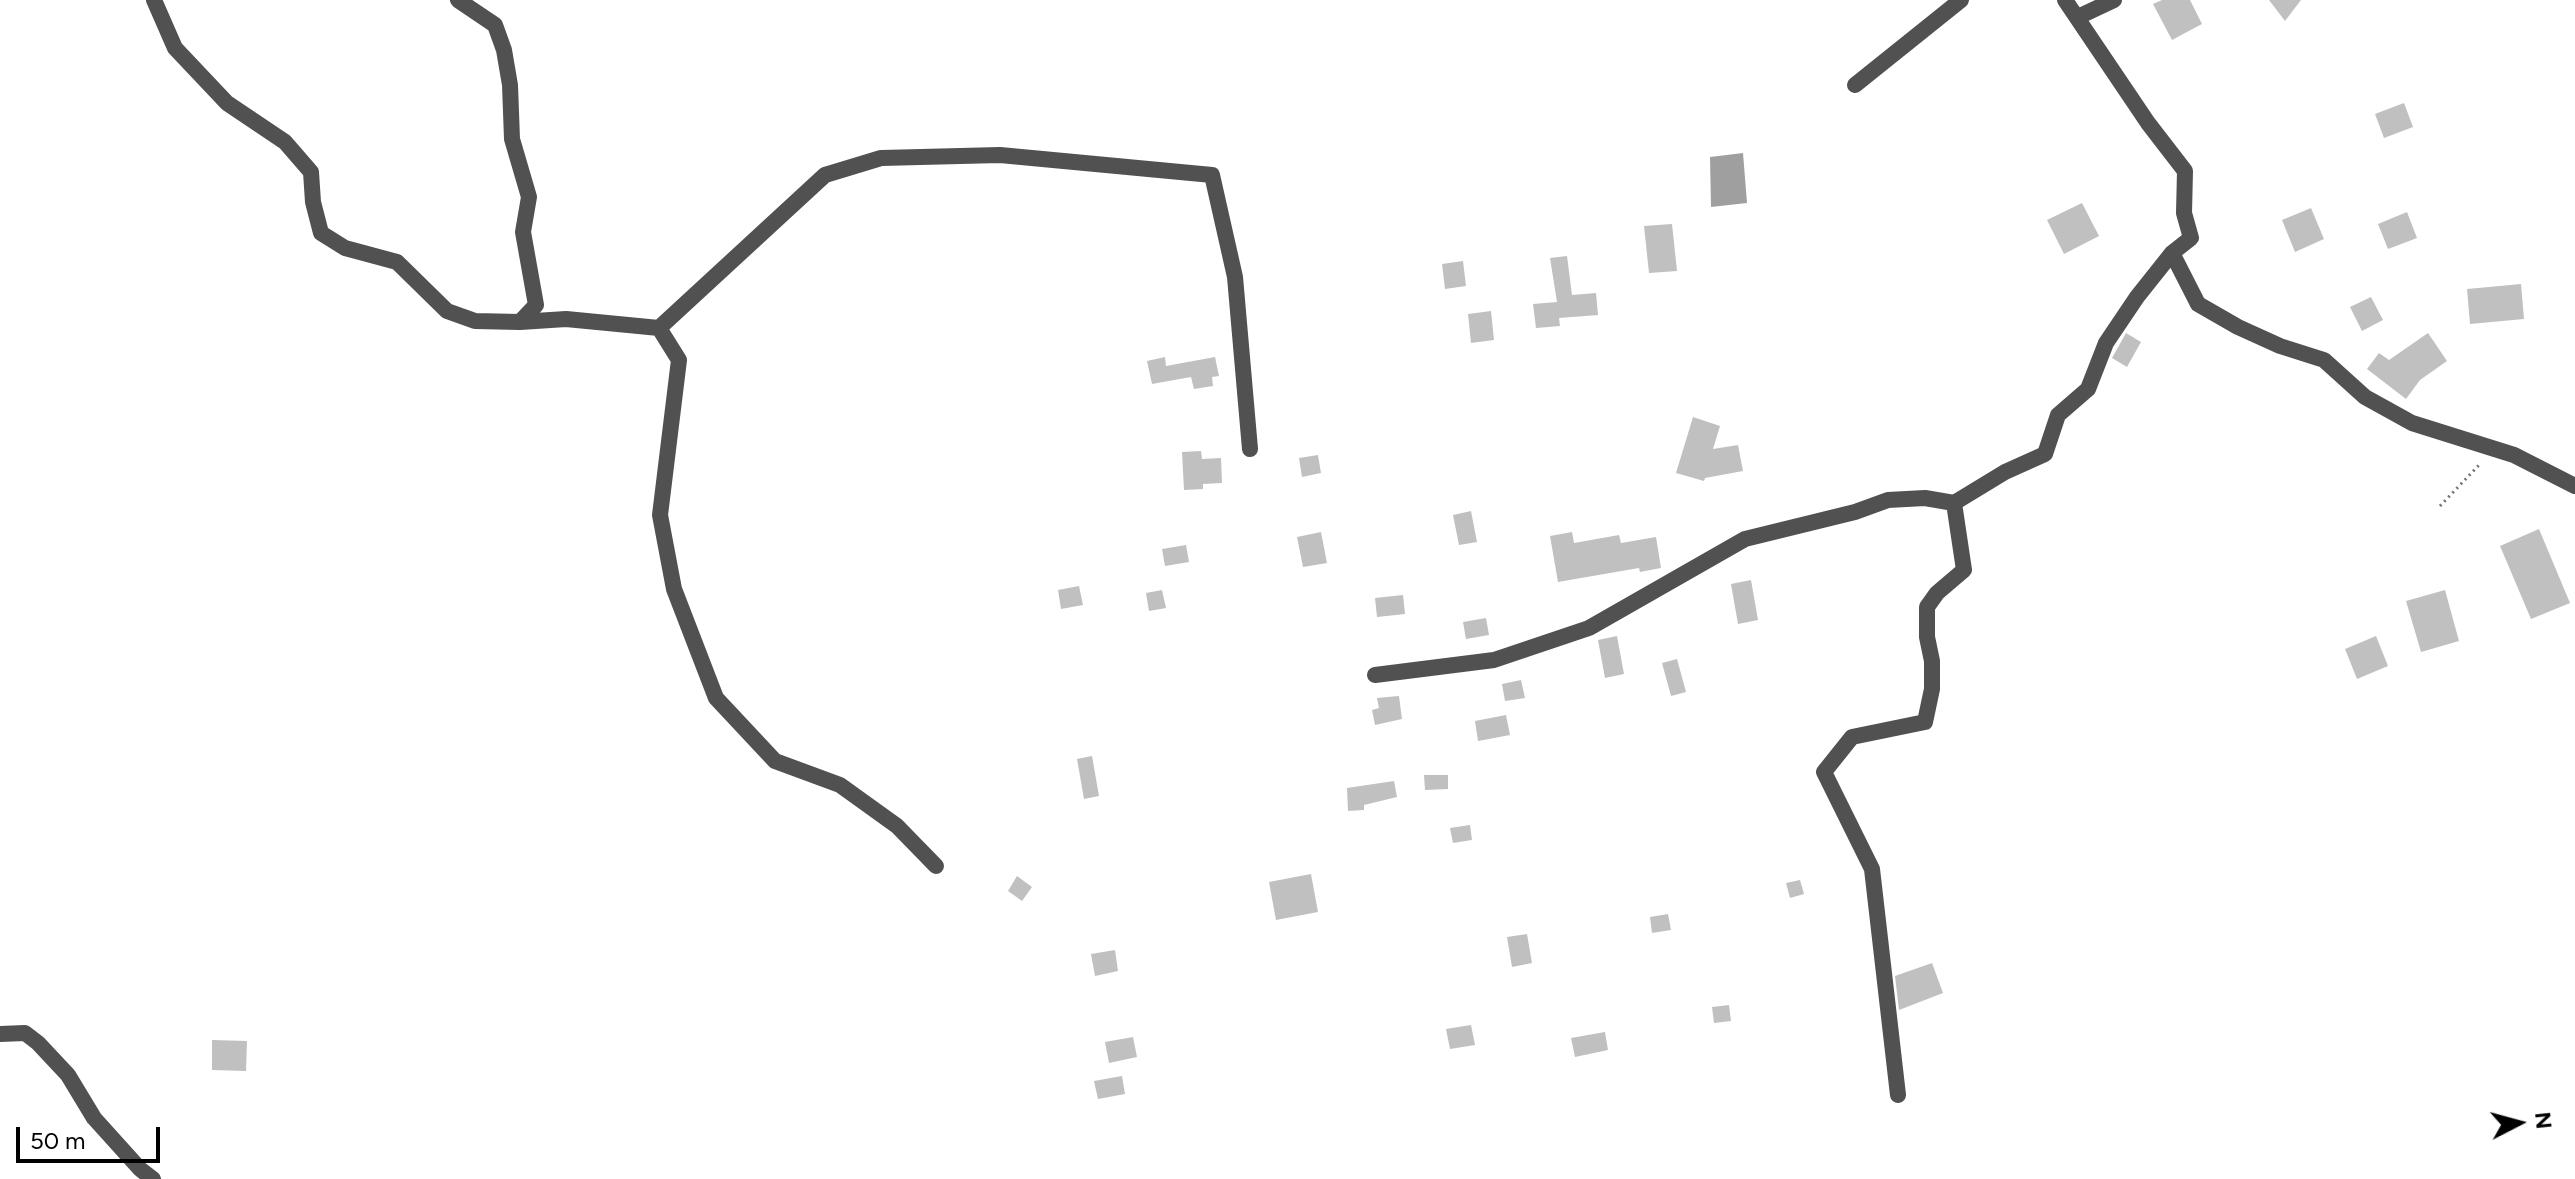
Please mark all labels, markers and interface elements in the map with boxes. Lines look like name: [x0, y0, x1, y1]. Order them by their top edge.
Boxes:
north arrow: [2479, 1083, 2559, 1163]
scale bar: [20, 1111, 164, 1161]
text: N: [2529, 1111, 2558, 1130]
text: 50 m: [30, 1126, 86, 1155]

